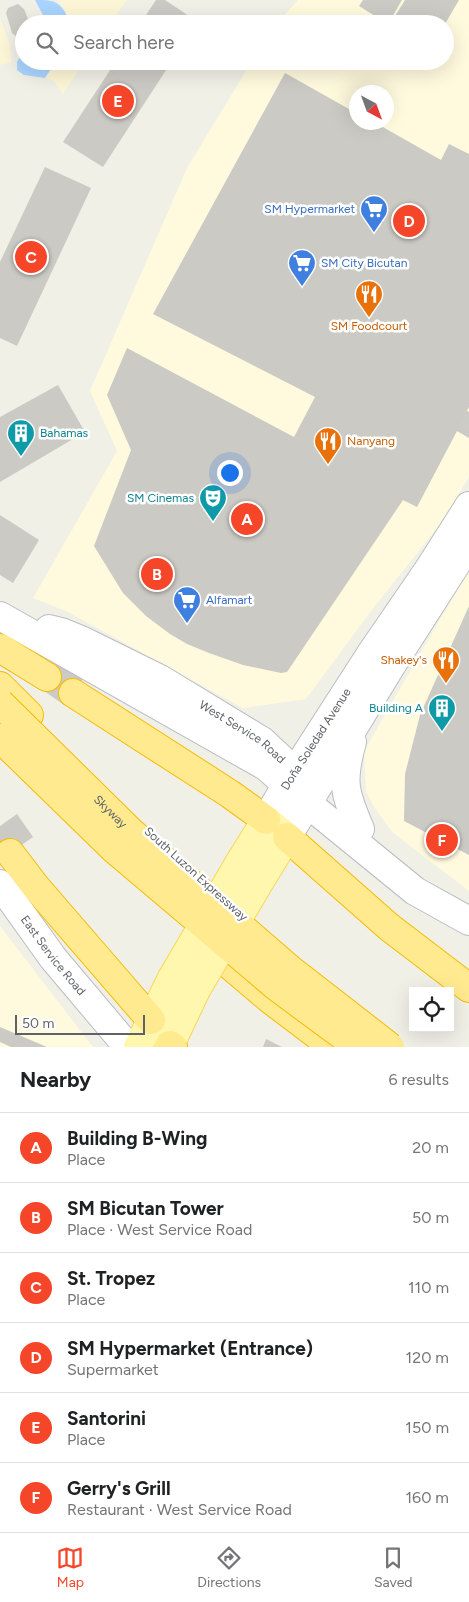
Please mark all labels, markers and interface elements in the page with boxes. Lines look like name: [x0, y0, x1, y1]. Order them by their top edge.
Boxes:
search box: [15, 15, 454, 70]
icon: search: [33, 29, 61, 57]
text: Search here: [73, 31, 175, 54]
pin: E: [102, 82, 134, 120]
north arrow: [349, 85, 394, 130]
supermarket icon: SM Hypermarket: [359, 194, 389, 233]
place label: SM Hypermarket: [264, 202, 355, 216]
pin: D: [393, 202, 425, 240]
pin: C: [15, 238, 47, 276]
supermarket icon: SM City Bicutan: [287, 248, 317, 287]
place label: SM City Bicutan: [321, 256, 408, 270]
restaurant icon: SM Foodcourt: [354, 279, 384, 318]
place label: SM Foodcourt: [331, 319, 408, 333]
building icon: Bahamas: [6, 418, 36, 457]
place label: Bahamas: [40, 426, 89, 440]
restaurant icon: Nanyang: [313, 426, 343, 465]
place label: Nanyang: [347, 434, 395, 448]
your location: [217, 460, 243, 486]
theatre icon: SM Cinemas: [198, 483, 228, 522]
place label: SM Cinemas: [127, 491, 194, 505]
pin: A: [231, 500, 263, 538]
pin: B: [141, 555, 173, 593]
supermarket icon: Alfamart: [172, 585, 202, 624]
place label: Alfamart: [206, 593, 253, 607]
restaurant icon: Shakey's: [431, 645, 461, 684]
place label: Shakey's: [380, 653, 427, 667]
street label: Doña Soledad Avenue: [278, 685, 354, 793]
building icon: Building A: [427, 693, 457, 732]
street label: West Service Road: [197, 698, 288, 766]
place label: Building A: [369, 701, 423, 715]
street label: Skyway: [91, 792, 131, 832]
pin: F: [426, 821, 458, 859]
street label: South Luzon Expressway: [142, 824, 251, 924]
street label: East Service Road: [18, 913, 88, 998]
map controls: [409, 987, 454, 1032]
button: locate: [409, 987, 454, 1032]
scale bar: [15, 1012, 145, 1035]
text: 50 m: [22, 1015, 54, 1032]
text: Nearby: [20, 1067, 91, 1092]
text: 6 results: [388, 1070, 449, 1089]
text: Building B-Wing: [67, 1127, 207, 1150]
text: A: [30, 1138, 42, 1157]
text: 20 m: [412, 1138, 449, 1157]
text: Place: [67, 1150, 105, 1169]
text: SM Bicutan Tower: [67, 1197, 224, 1220]
text: B: [31, 1208, 41, 1227]
text: 50 m: [412, 1208, 449, 1227]
text: Place · West Service Road: [67, 1220, 252, 1239]
text: St. Tropez: [67, 1267, 155, 1290]
text: C: [30, 1278, 42, 1297]
text: 110 m: [408, 1278, 449, 1297]
text: Place: [67, 1290, 105, 1309]
text: SM Hypermarket (Entrance): [67, 1337, 313, 1360]
text: D: [30, 1348, 42, 1367]
text: 120 m: [406, 1348, 449, 1367]
text: Supermarket: [67, 1360, 159, 1379]
text: Santorini: [67, 1407, 146, 1430]
text: E: [31, 1418, 41, 1437]
text: 150 m: [405, 1418, 449, 1437]
text: Place: [67, 1430, 105, 1449]
text: Gerry's Grill: [67, 1477, 171, 1500]
text: F: [32, 1488, 40, 1507]
text: 160 m: [406, 1488, 449, 1507]
text: Restaurant · West Service Road: [67, 1500, 292, 1519]
tab: Map: [56, 1544, 84, 1591]
tab: Directions: [197, 1544, 261, 1591]
tab: Saved: [374, 1544, 413, 1591]

